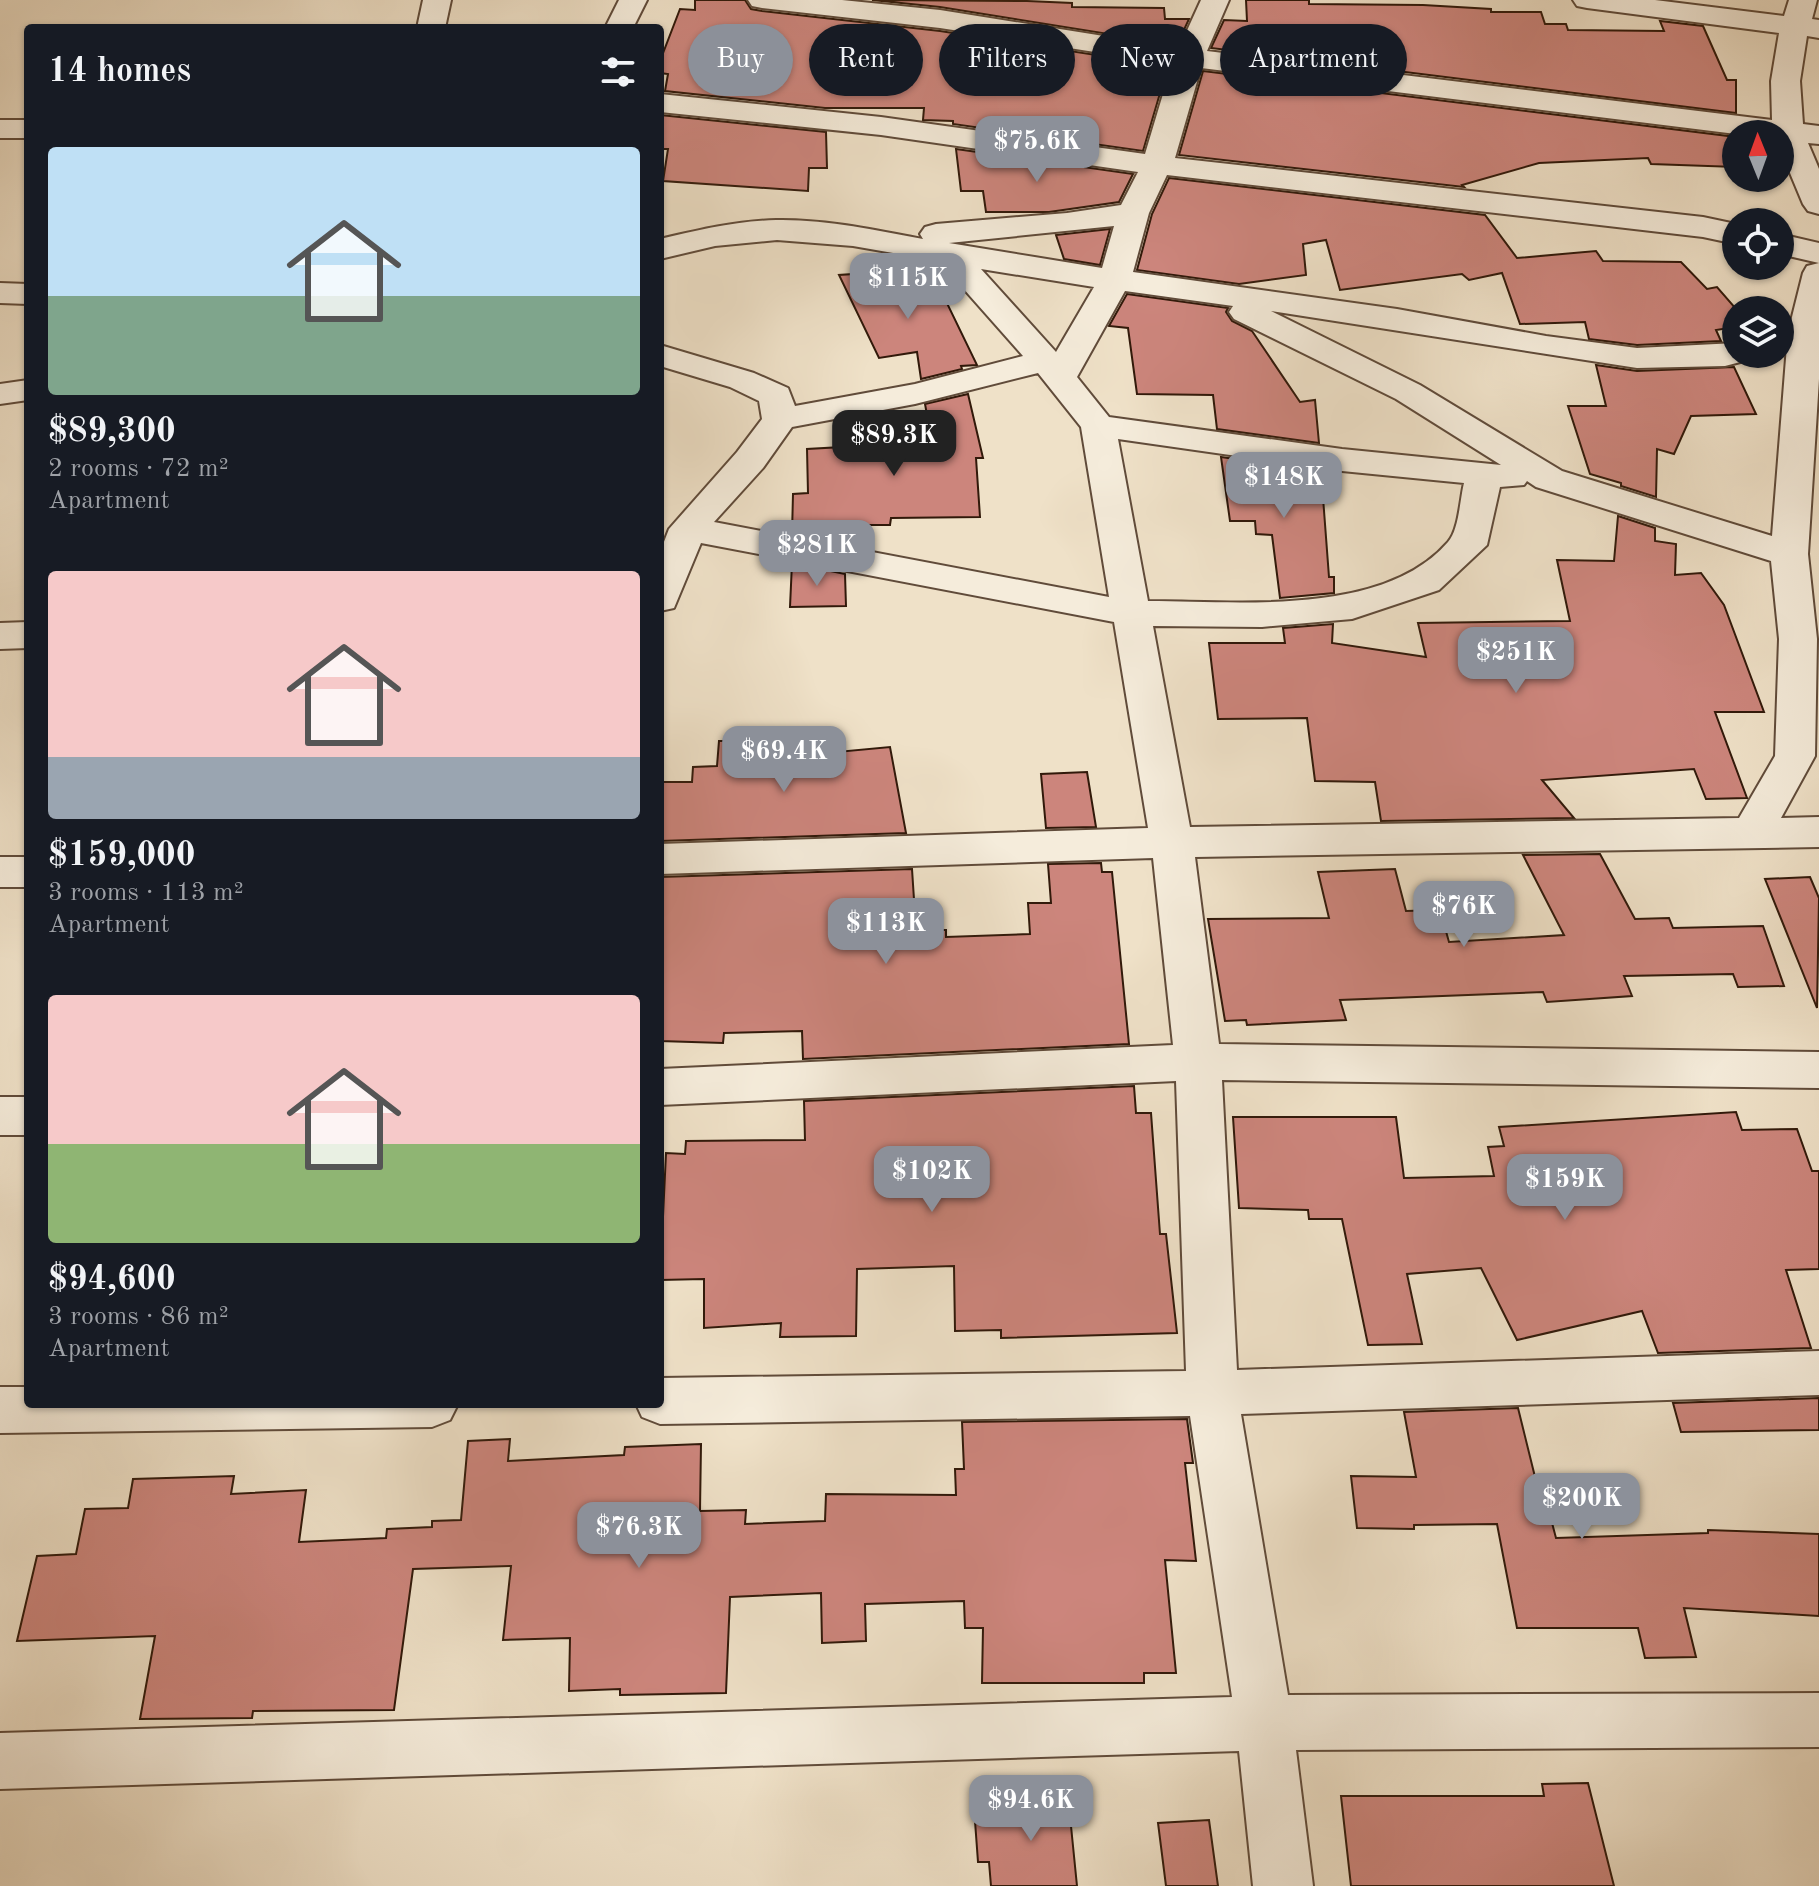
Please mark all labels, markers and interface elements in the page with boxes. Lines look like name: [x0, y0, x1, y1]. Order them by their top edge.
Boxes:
chip: Buy: [688, 24, 793, 96]
chip: Rent: [809, 24, 923, 96]
chip: Filters: [939, 24, 1075, 96]
chip: New: [1091, 24, 1204, 96]
chip: Apartment: [1220, 24, 1407, 96]
icon: filters: [596, 50, 640, 94]
text: 14 homes: [48, 55, 191, 89]
pin: $75.6K: [972, 116, 1102, 184]
north arrow: [1722, 120, 1794, 192]
map controls: [1722, 120, 1794, 368]
text: $75.6K: [993, 129, 1081, 155]
icon: home: [272, 199, 416, 343]
button: locate: [1722, 208, 1794, 280]
pin: $115K: [852, 253, 964, 321]
text: $115K: [868, 266, 948, 292]
button: layers: [1722, 296, 1794, 368]
pin: $89.3K: [829, 410, 959, 478]
text: $89,300: [48, 415, 176, 449]
text: $89.3K: [850, 423, 938, 449]
pin: $148K: [1228, 452, 1340, 520]
text: 2 rooms · 72 m²: [48, 456, 229, 482]
text: $148K: [1244, 465, 1324, 491]
text: Apartment: [48, 488, 170, 514]
pin: $281K: [761, 520, 873, 588]
text: $281K: [777, 533, 857, 559]
icon: home: [272, 623, 416, 767]
pin: $251K: [1460, 627, 1572, 695]
text: $251K: [1476, 640, 1556, 666]
pin: $69.4K: [719, 726, 849, 794]
text: $69.4K: [740, 739, 828, 765]
text: $159,000: [48, 839, 196, 873]
text: 3 rooms · 113 m²: [48, 880, 244, 906]
pin: $76K: [1417, 881, 1511, 949]
text: $76K: [1431, 894, 1497, 920]
pin: $113K: [830, 898, 942, 966]
text: $113K: [846, 911, 926, 937]
text: Apartment: [48, 912, 170, 938]
icon: home: [272, 1047, 416, 1191]
pin: $102K: [876, 1146, 988, 1214]
pin: $159K: [1509, 1154, 1621, 1222]
text: $102K: [892, 1159, 972, 1185]
text: $159K: [1525, 1167, 1605, 1193]
text: $94,600: [48, 1263, 176, 1297]
text: 3 rooms · 86 m²: [48, 1304, 229, 1330]
text: Apartment: [48, 1336, 170, 1362]
pin: $200K: [1526, 1473, 1638, 1541]
text: $200K: [1542, 1486, 1622, 1512]
pin: $76.3K: [574, 1502, 704, 1570]
text: $76.3K: [595, 1515, 683, 1541]
pin: $94.6K: [966, 1775, 1096, 1843]
text: $94.6K: [987, 1788, 1075, 1814]

